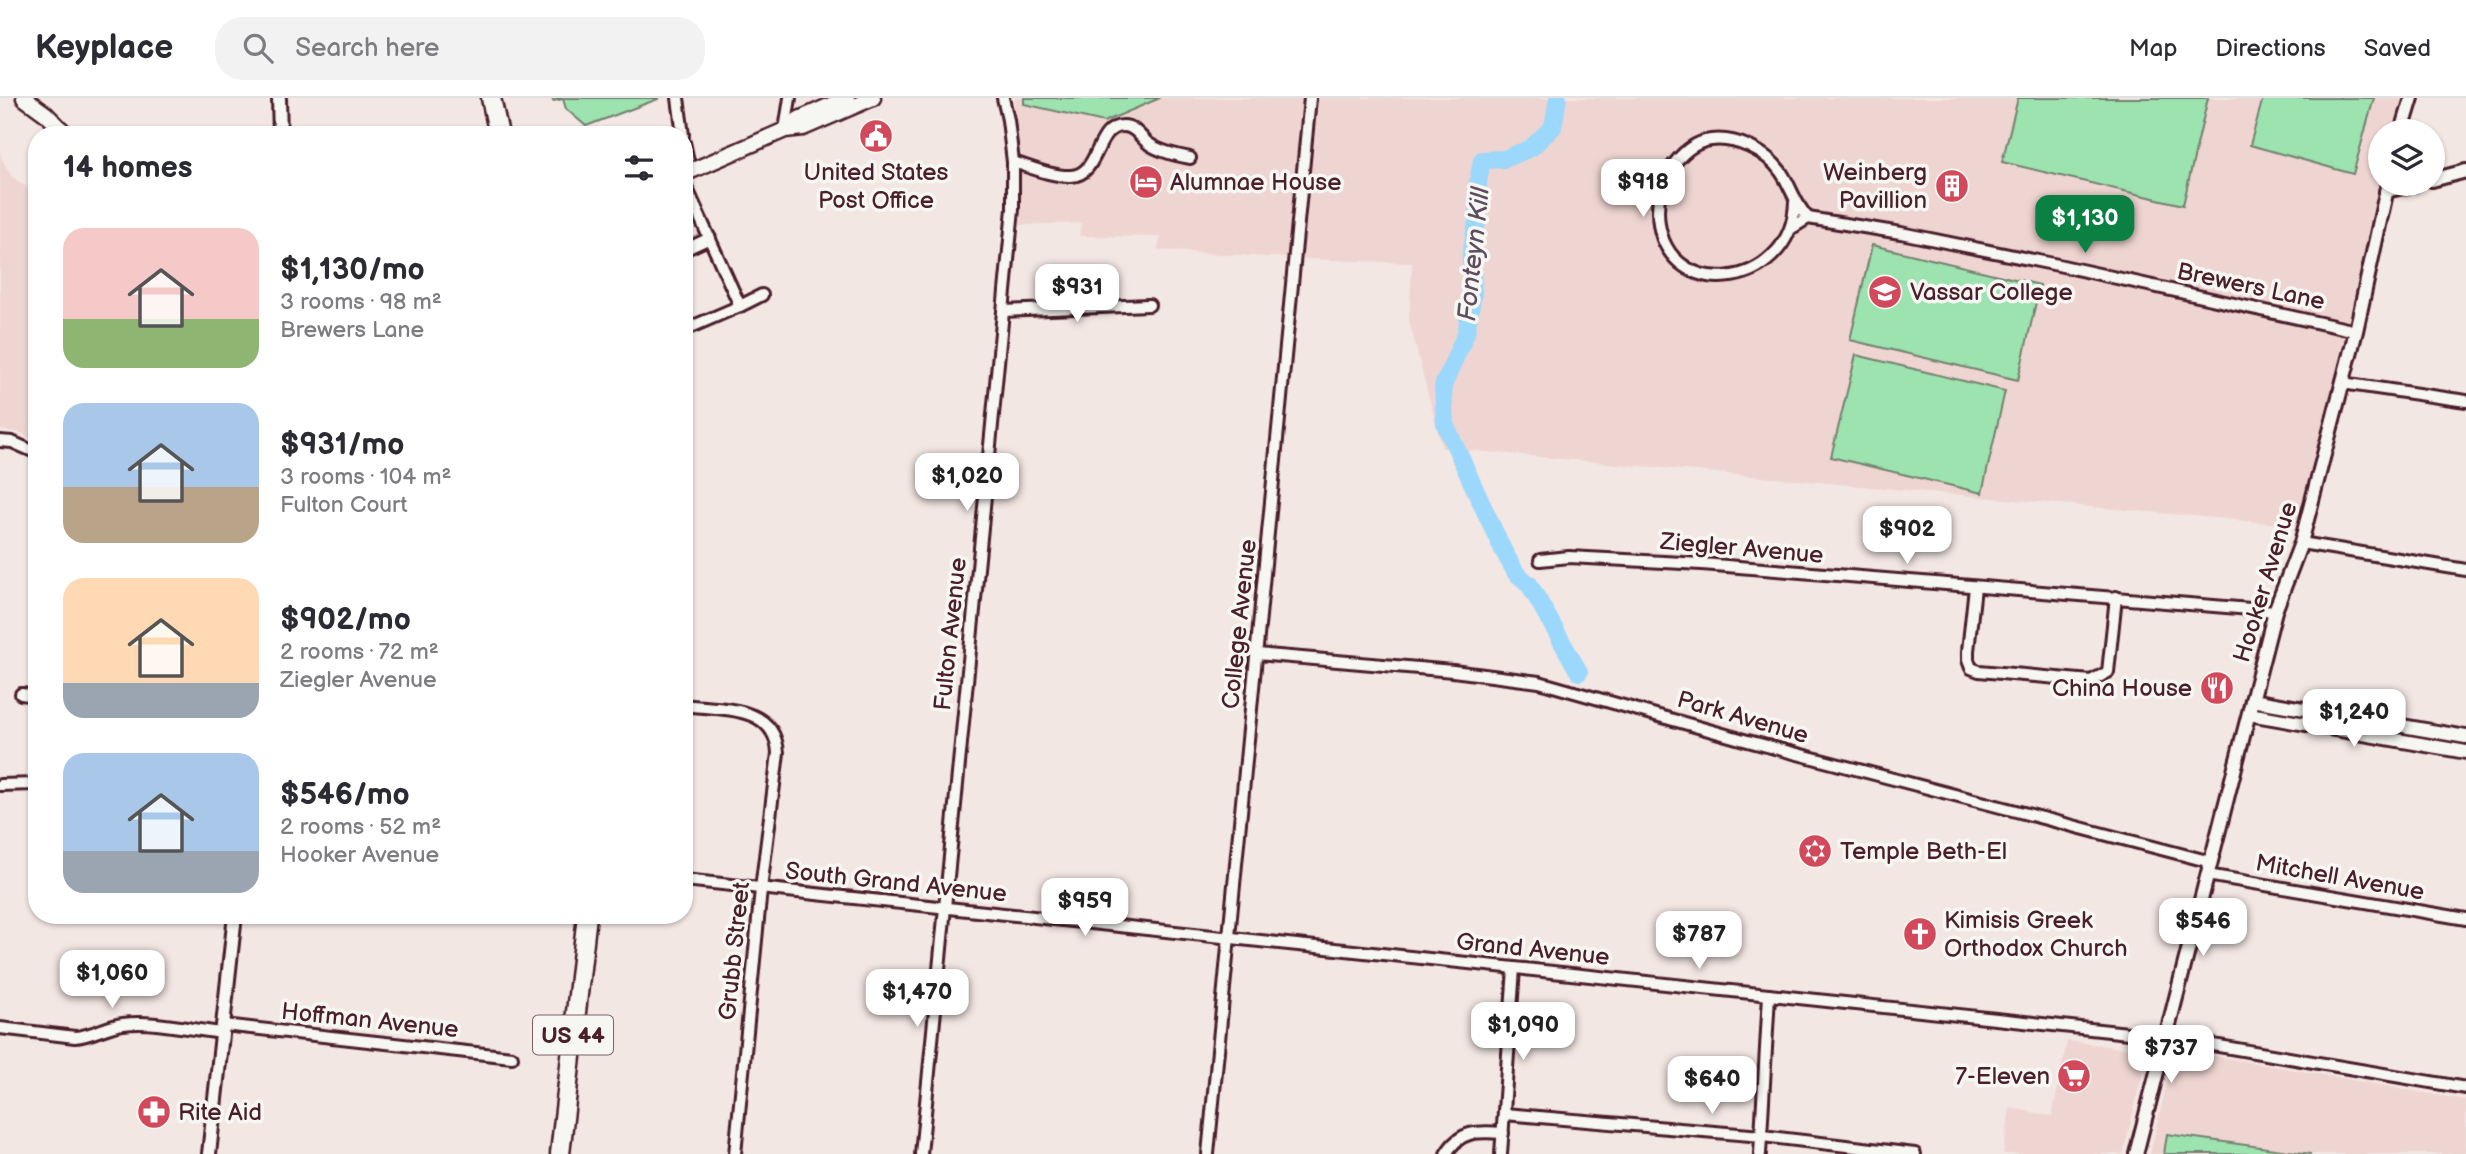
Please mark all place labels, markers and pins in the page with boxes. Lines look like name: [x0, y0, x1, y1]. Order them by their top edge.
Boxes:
public building icon: United States Post Office: [857, 117, 895, 155]
place label: United States Post Office: [804, 158, 949, 215]
place label: Weinberg Pavillion: [1823, 158, 1927, 215]
pin: $918: [1602, 159, 1684, 219]
hotel icon: Alumnae House: [1127, 163, 1165, 201]
building icon: Weinberg Pavillion: [1933, 167, 1971, 205]
place label: Alumnae House: [1170, 168, 1341, 197]
pin: $1,130: [2028, 195, 2142, 255]
pin: $931: [1036, 264, 1118, 324]
school or university icon: Vassar College: [1866, 273, 1904, 311]
place label: Vassar College: [1910, 278, 2073, 307]
pin: $1,020: [910, 454, 1024, 513]
pin: $902: [1866, 506, 1948, 566]
restaurant icon: China House: [2198, 669, 2236, 707]
place label: China House: [2052, 674, 2192, 703]
pin: $1,240: [2297, 690, 2411, 749]
synagogue icon: Temple Beth-El: [1796, 832, 1834, 870]
place label: Temple Beth-El: [1840, 837, 2007, 866]
pin: $959: [1044, 878, 1126, 938]
pin: $546: [2162, 898, 2244, 958]
place label: Kimisis Greek Orthodox Church: [1944, 906, 2128, 963]
pin: $787: [1658, 912, 1740, 971]
church icon: Kimisis Greek Orthodox Church: [1901, 915, 1939, 953]
pin: $1,060: [55, 950, 169, 1010]
pin: $1,470: [860, 970, 974, 1029]
pin: $1,090: [1466, 1002, 1580, 1062]
pin: $737: [2130, 1026, 2212, 1085]
pin: $640: [1671, 1056, 1753, 1116]
supermarket icon: 7-Eleven: [2055, 1057, 2093, 1095]
place label: 7-Eleven: [1955, 1062, 2050, 1091]
pharmacy icon: Rite Aid: [135, 1093, 173, 1131]
place label: Rite Aid: [178, 1098, 262, 1127]

